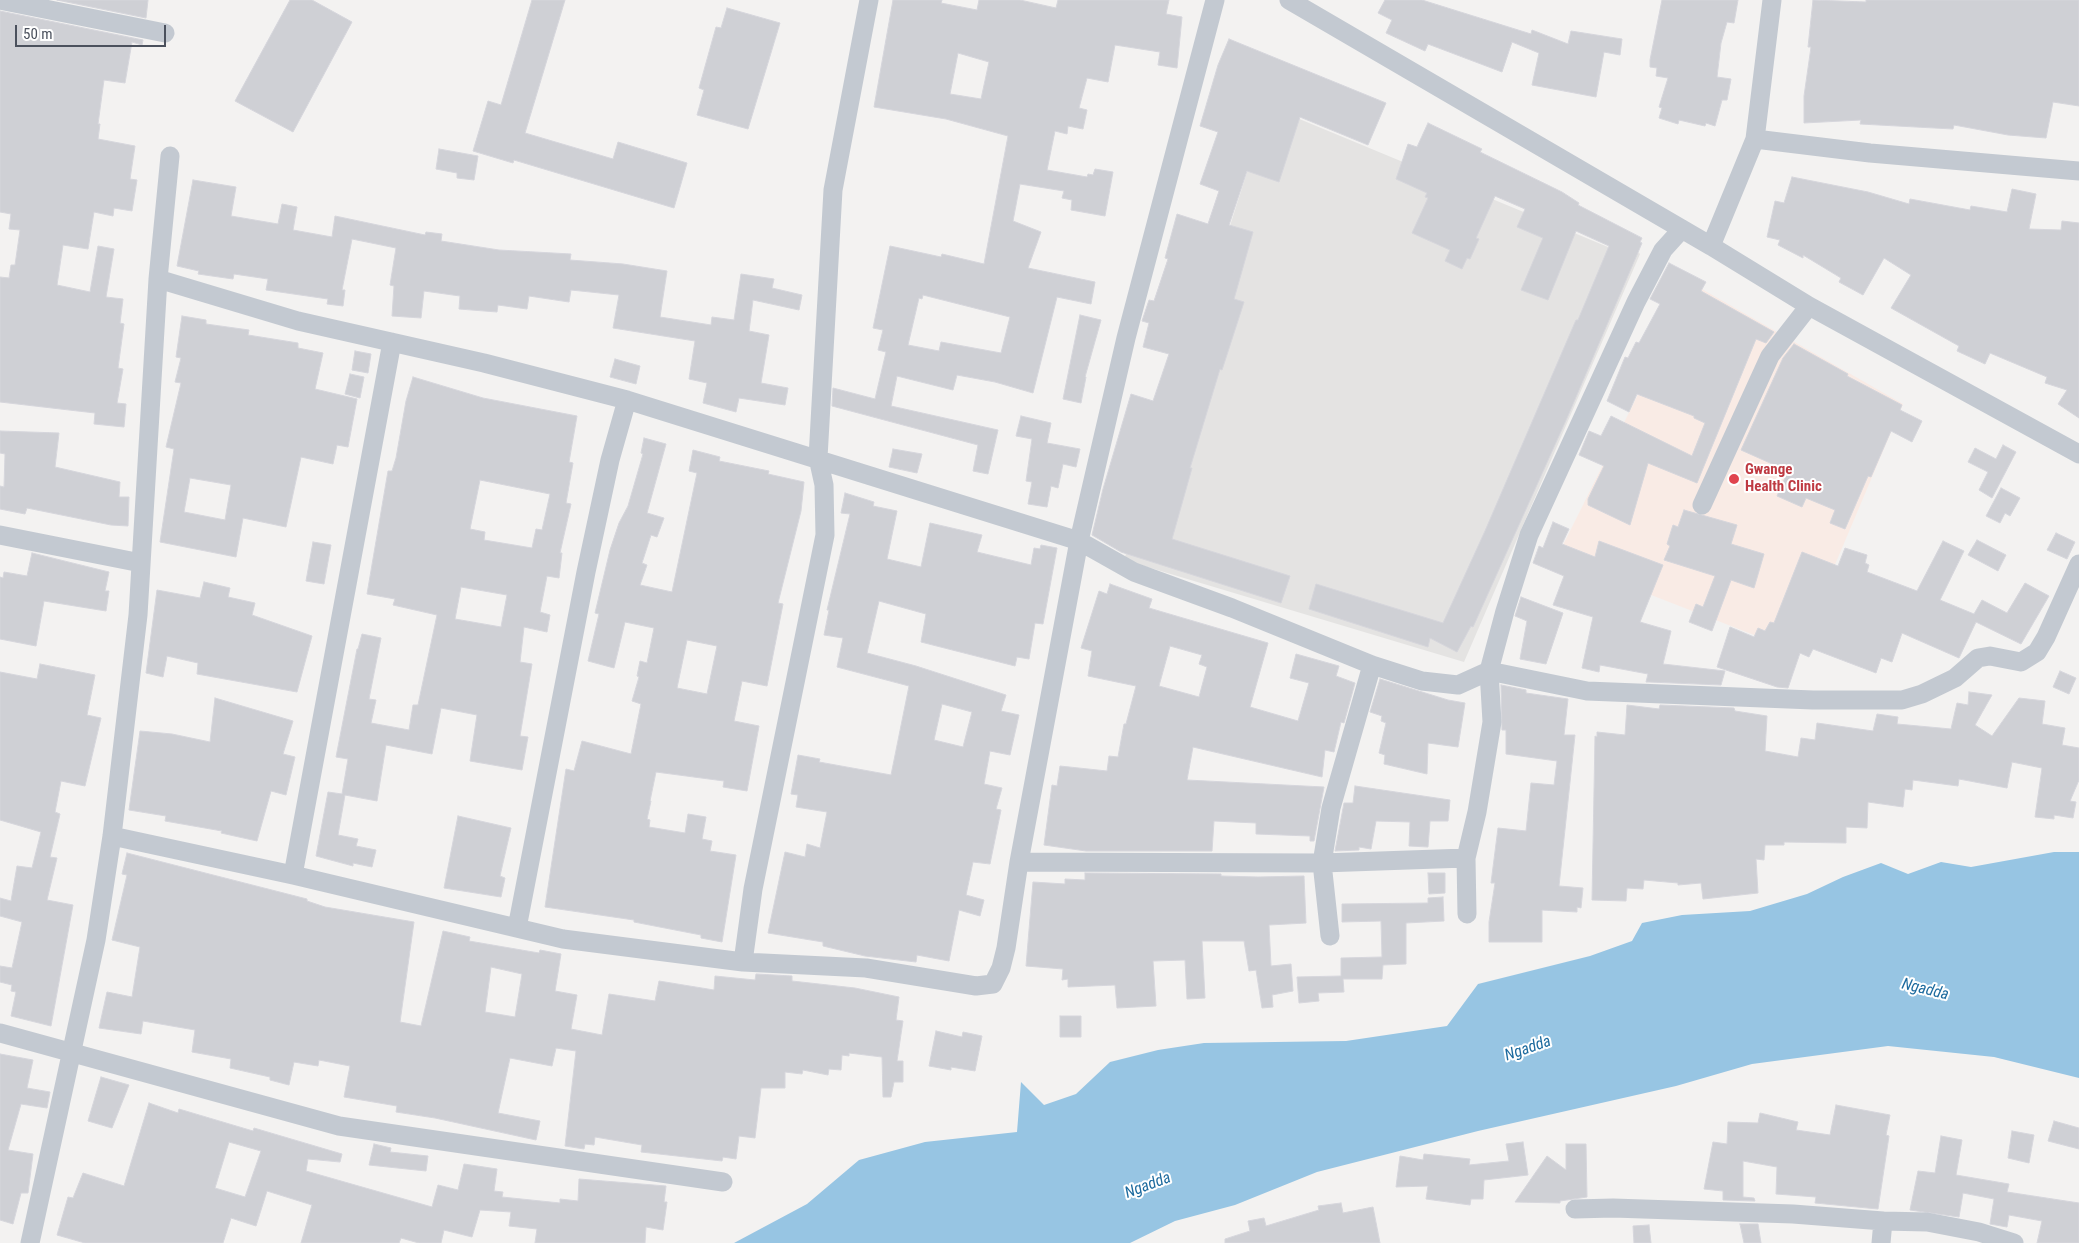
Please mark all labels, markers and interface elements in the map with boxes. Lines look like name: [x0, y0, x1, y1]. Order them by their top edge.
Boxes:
scale bar: [18, 15, 169, 47]
text: 50 m: [23, 25, 53, 43]
place label: Gwange Health Clinic: [1745, 461, 1822, 496]
marker: Gwange Health Clinic: [1727, 472, 1741, 486]
water label: Ngadda: [1900, 975, 1950, 1005]
water label: Ngadda: [1502, 1032, 1554, 1066]
water label: Ngadda: [1122, 1169, 1174, 1203]

